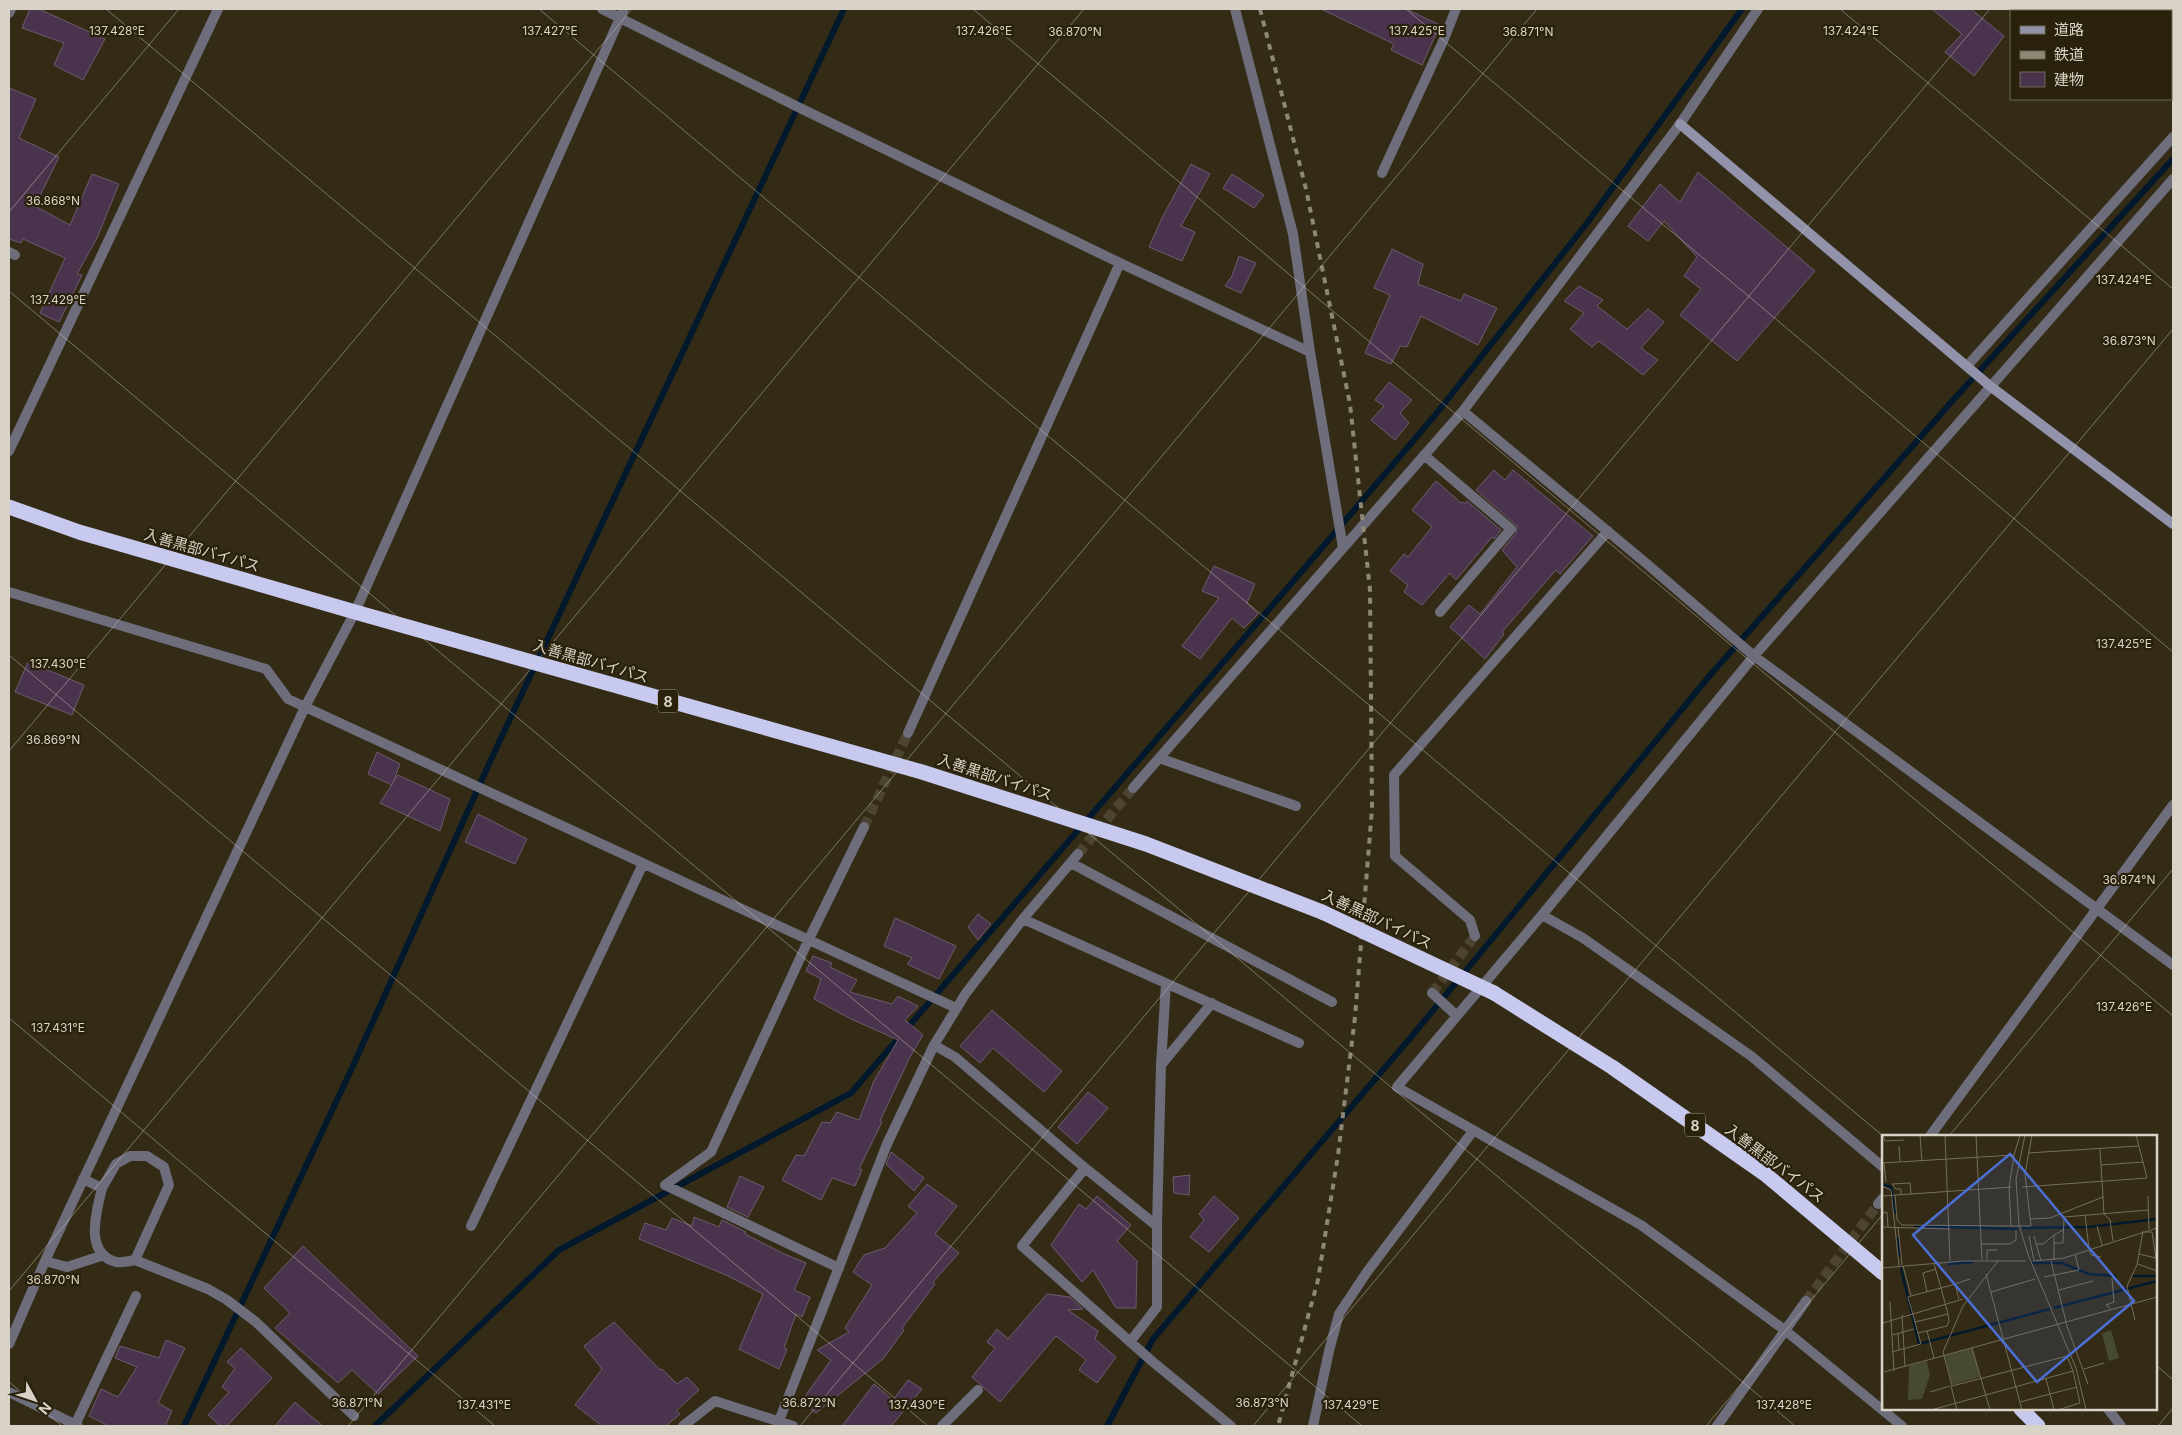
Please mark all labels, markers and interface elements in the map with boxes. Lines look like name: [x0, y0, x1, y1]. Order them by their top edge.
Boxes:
legend: [2010, 10, 2172, 100]
text: 道路: [2054, 20, 2084, 39]
text: 137.428°E: [89, 23, 145, 38]
text: 137.427°E: [522, 23, 578, 38]
text: 137.426°E: [956, 23, 1012, 38]
text: 137.425°E: [1389, 23, 1445, 38]
text: 137.424°E: [1823, 23, 1879, 38]
text: 36.870°N: [1048, 24, 1102, 39]
text: 36.871°N: [1502, 24, 1554, 39]
text: 鉄道: [2054, 45, 2084, 64]
text: 建物: [2054, 70, 2084, 89]
text: 36.868°N: [26, 193, 80, 208]
text: 137.424°E: [2096, 272, 2152, 287]
text: 137.429°E: [30, 292, 86, 307]
text: 36.873°N: [2102, 333, 2156, 348]
street label: 入善黒部バイパス: [142, 524, 262, 576]
street label: 入善黒部バイパス: [531, 635, 651, 687]
text: 137.425°E: [2096, 636, 2152, 651]
text: 137.430°E: [30, 656, 86, 671]
road number: 8: [658, 689, 678, 712]
text: 36.869°N: [26, 732, 80, 747]
street label: 入善黒部バイパス: [935, 749, 1055, 805]
text: 36.874°N: [2102, 872, 2156, 887]
street label: 入善黒部バイパス: [1319, 885, 1435, 953]
text: 137.426°E: [2096, 999, 2152, 1014]
text: 137.431°E: [31, 1020, 85, 1035]
road number: 8: [1685, 1114, 1705, 1136]
street label: 入善黒部バイパス: [1721, 1119, 1829, 1207]
inset map: [1882, 1135, 2157, 1410]
text: 36.870°N: [26, 1272, 80, 1287]
north arrow: [10, 1375, 60, 1425]
text: 36.871°N: [331, 1395, 383, 1410]
text: 36.872°N: [782, 1395, 836, 1410]
text: 36.873°N: [1235, 1395, 1289, 1410]
text: 137.431°E: [457, 1397, 511, 1412]
text: 137.430°E: [889, 1397, 945, 1412]
text: 137.429°E: [1323, 1397, 1379, 1412]
text: 137.428°E: [1756, 1397, 1812, 1412]
text: N: [35, 1399, 55, 1418]

